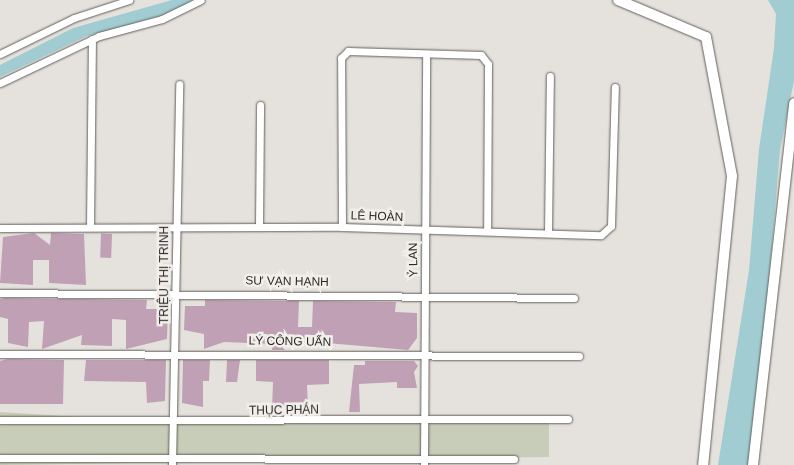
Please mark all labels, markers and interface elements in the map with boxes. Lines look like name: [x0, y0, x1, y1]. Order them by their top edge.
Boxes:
street label: LÊ HOÀN: [350, 209, 404, 225]
street label: TRIỆU THỊ TRINH: [158, 226, 172, 324]
street label: Ỷ LAN: [406, 243, 422, 277]
street label: SƯ VẠN HẠNH: [245, 274, 329, 290]
street label: LÝ CÔNG UẨN: [249, 334, 331, 350]
street label: THỤC PHÁN: [249, 403, 319, 419]

